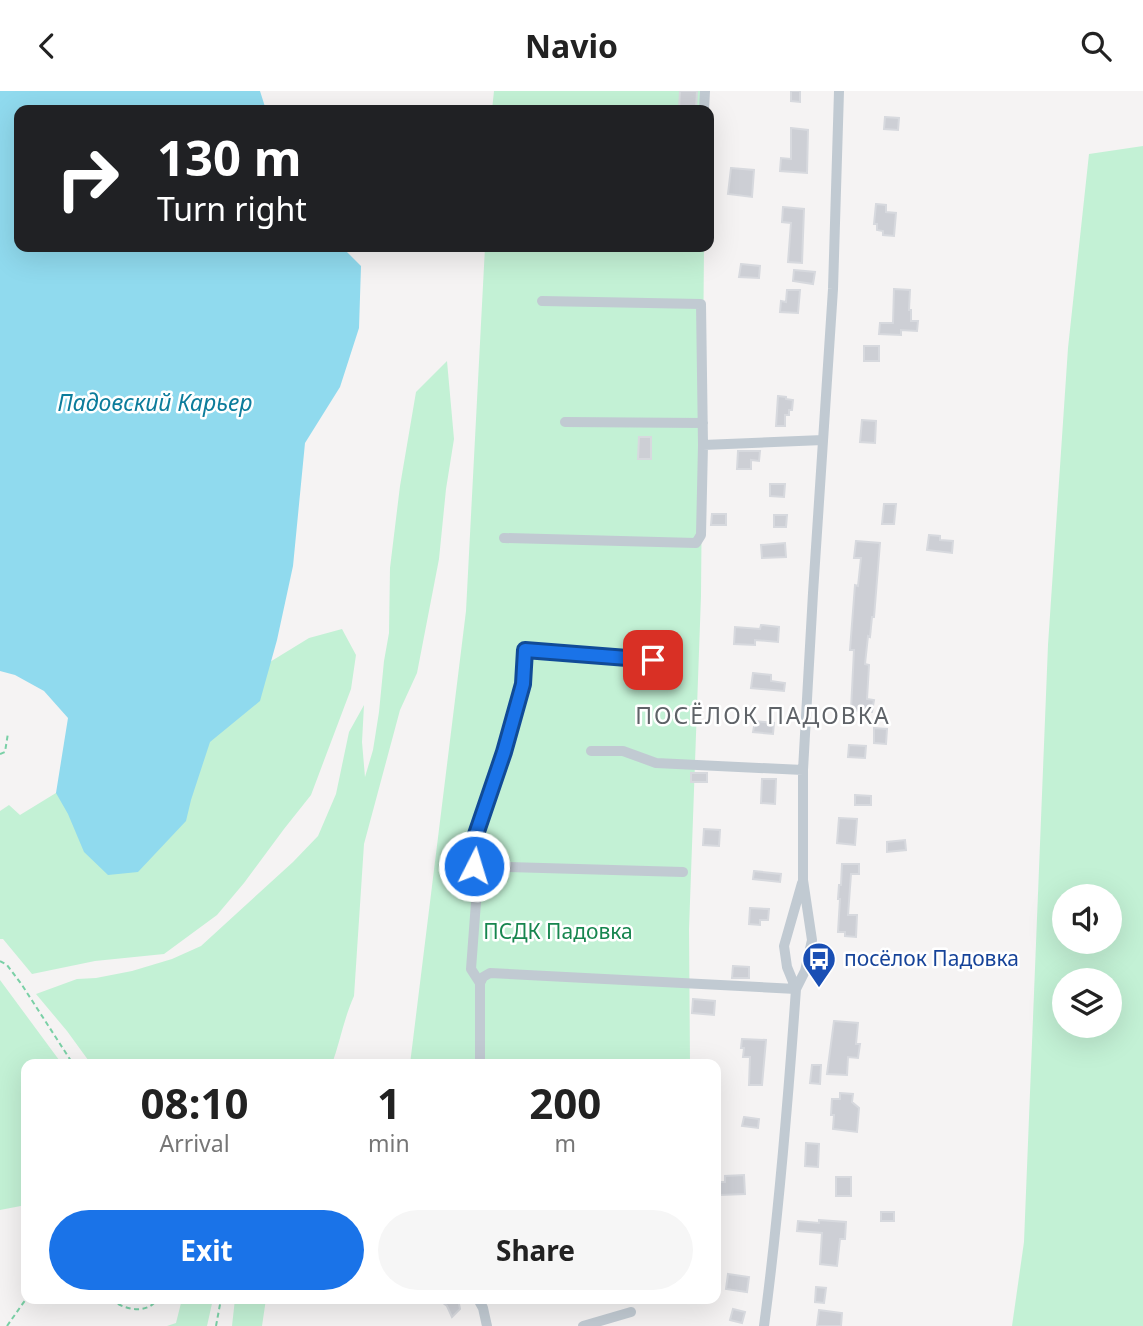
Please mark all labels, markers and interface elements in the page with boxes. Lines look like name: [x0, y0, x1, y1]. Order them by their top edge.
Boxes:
text: Navio: [525, 24, 618, 67]
icon: back: [28, 27, 66, 65]
icon: search: [1077, 27, 1115, 65]
text: 130 m: [157, 124, 302, 190]
icon: right: [42, 133, 133, 224]
text: Turn right: [157, 187, 307, 230]
water label: Падовский Карьер: [57, 386, 253, 418]
pin: [623, 630, 683, 690]
icon: arrive: [634, 641, 672, 679]
district label: ПОСЁЛОК ПАДОВКА: [635, 699, 891, 731]
position arrow: [437, 829, 511, 903]
map controls: [1052, 884, 1122, 1038]
button: sound: [1052, 884, 1122, 954]
park label: ПСДК Падовка: [483, 917, 633, 945]
bus stop icon: посёлок Падовка: [800, 940, 838, 989]
place label: посёлок Падовка: [844, 944, 1019, 972]
button: layers: [1052, 968, 1122, 1038]
text: 08:10: [141, 1074, 248, 1131]
text: 1: [377, 1074, 401, 1131]
text: 200: [529, 1074, 601, 1131]
text: Arrival: [159, 1127, 230, 1159]
text: min: [368, 1127, 410, 1159]
text: m: [555, 1127, 576, 1159]
button: Exit: [49, 1210, 364, 1290]
button: Share: [378, 1210, 693, 1290]

